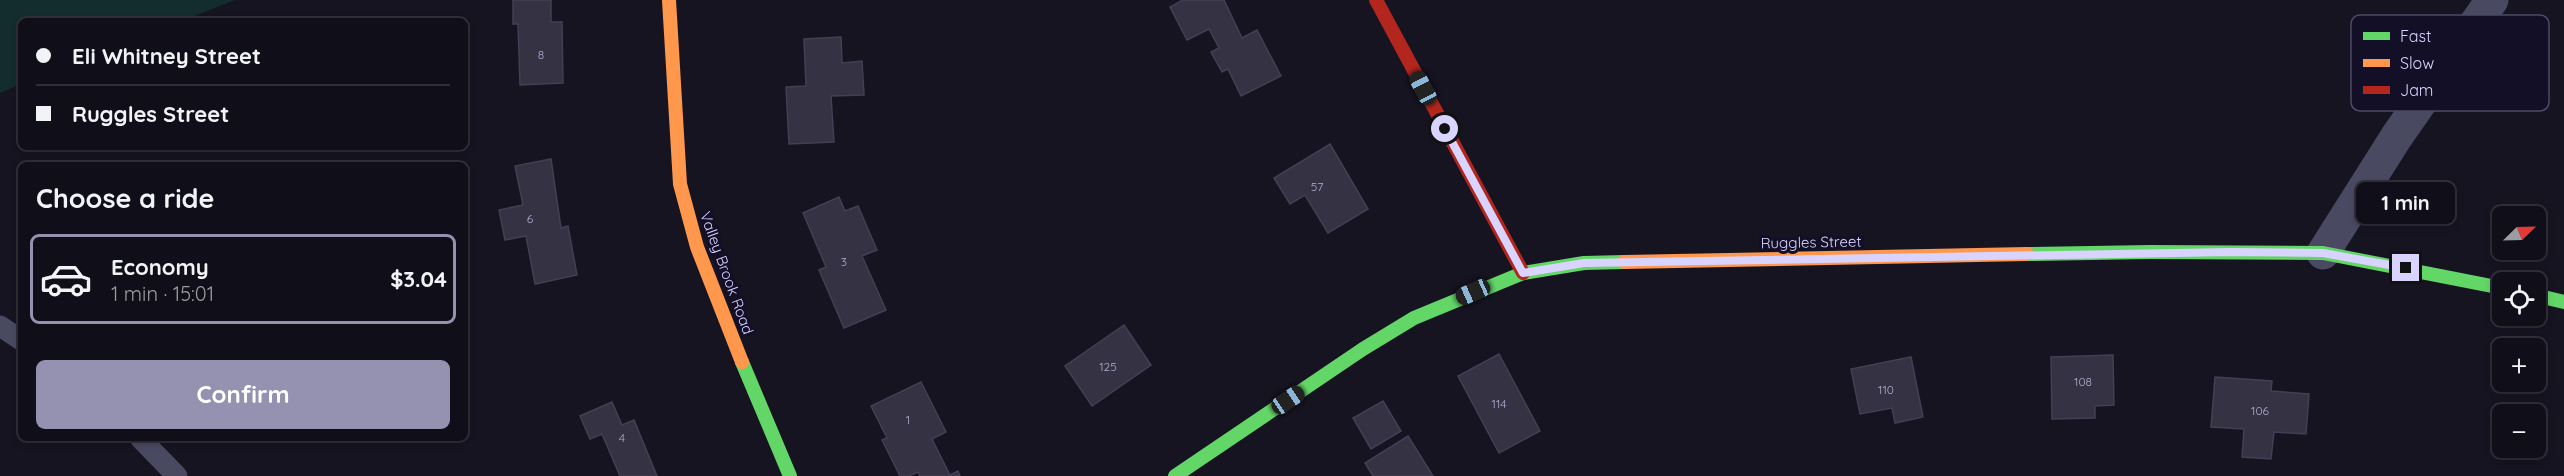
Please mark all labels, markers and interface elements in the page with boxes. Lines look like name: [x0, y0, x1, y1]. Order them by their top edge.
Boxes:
legend: [2351, 15, 2549, 111]
text: Fast: [2400, 26, 2431, 46]
text: Eli Whitney Street: [72, 42, 261, 70]
house number: 8: [538, 47, 544, 62]
text: Slow: [2400, 53, 2434, 73]
car: [1407, 68, 1439, 108]
text: Jam: [2400, 80, 2433, 100]
text: Ruggles Street: [72, 100, 229, 128]
route start: [1431, 115, 1458, 142]
house number: 57: [1311, 179, 1323, 194]
text: Choose a ride: [36, 181, 214, 215]
callout: 1 min: [2356, 181, 2456, 223]
text: 1 min: [2381, 190, 2430, 215]
north arrow: [2492, 206, 2546, 260]
map controls: [2492, 206, 2546, 458]
street label: Valley Brook Road: [696, 209, 758, 337]
house number: 6: [527, 211, 534, 226]
street label: Ruggles Street: [1760, 232, 1862, 252]
icon: car: [39, 252, 93, 306]
text: Economy: [111, 253, 209, 281]
house number: 3: [841, 254, 847, 269]
route end: [2392, 254, 2419, 281]
text: $3.04: [390, 265, 447, 293]
button: locate: [2492, 272, 2546, 326]
car: [1453, 276, 1493, 308]
text: 1 min · 15:01: [111, 281, 214, 306]
button: +: [2492, 338, 2546, 392]
house number: 125: [1099, 359, 1117, 374]
button: Confirm: [36, 360, 450, 429]
house number: 108: [2074, 374, 2092, 389]
car: [1268, 382, 1308, 418]
house number: 110: [1878, 382, 1894, 397]
house number: 114: [1491, 396, 1507, 411]
house number: 106: [2251, 403, 2270, 418]
button: −: [2492, 404, 2546, 458]
house number: 1: [906, 412, 910, 427]
house number: 4: [619, 430, 625, 445]

